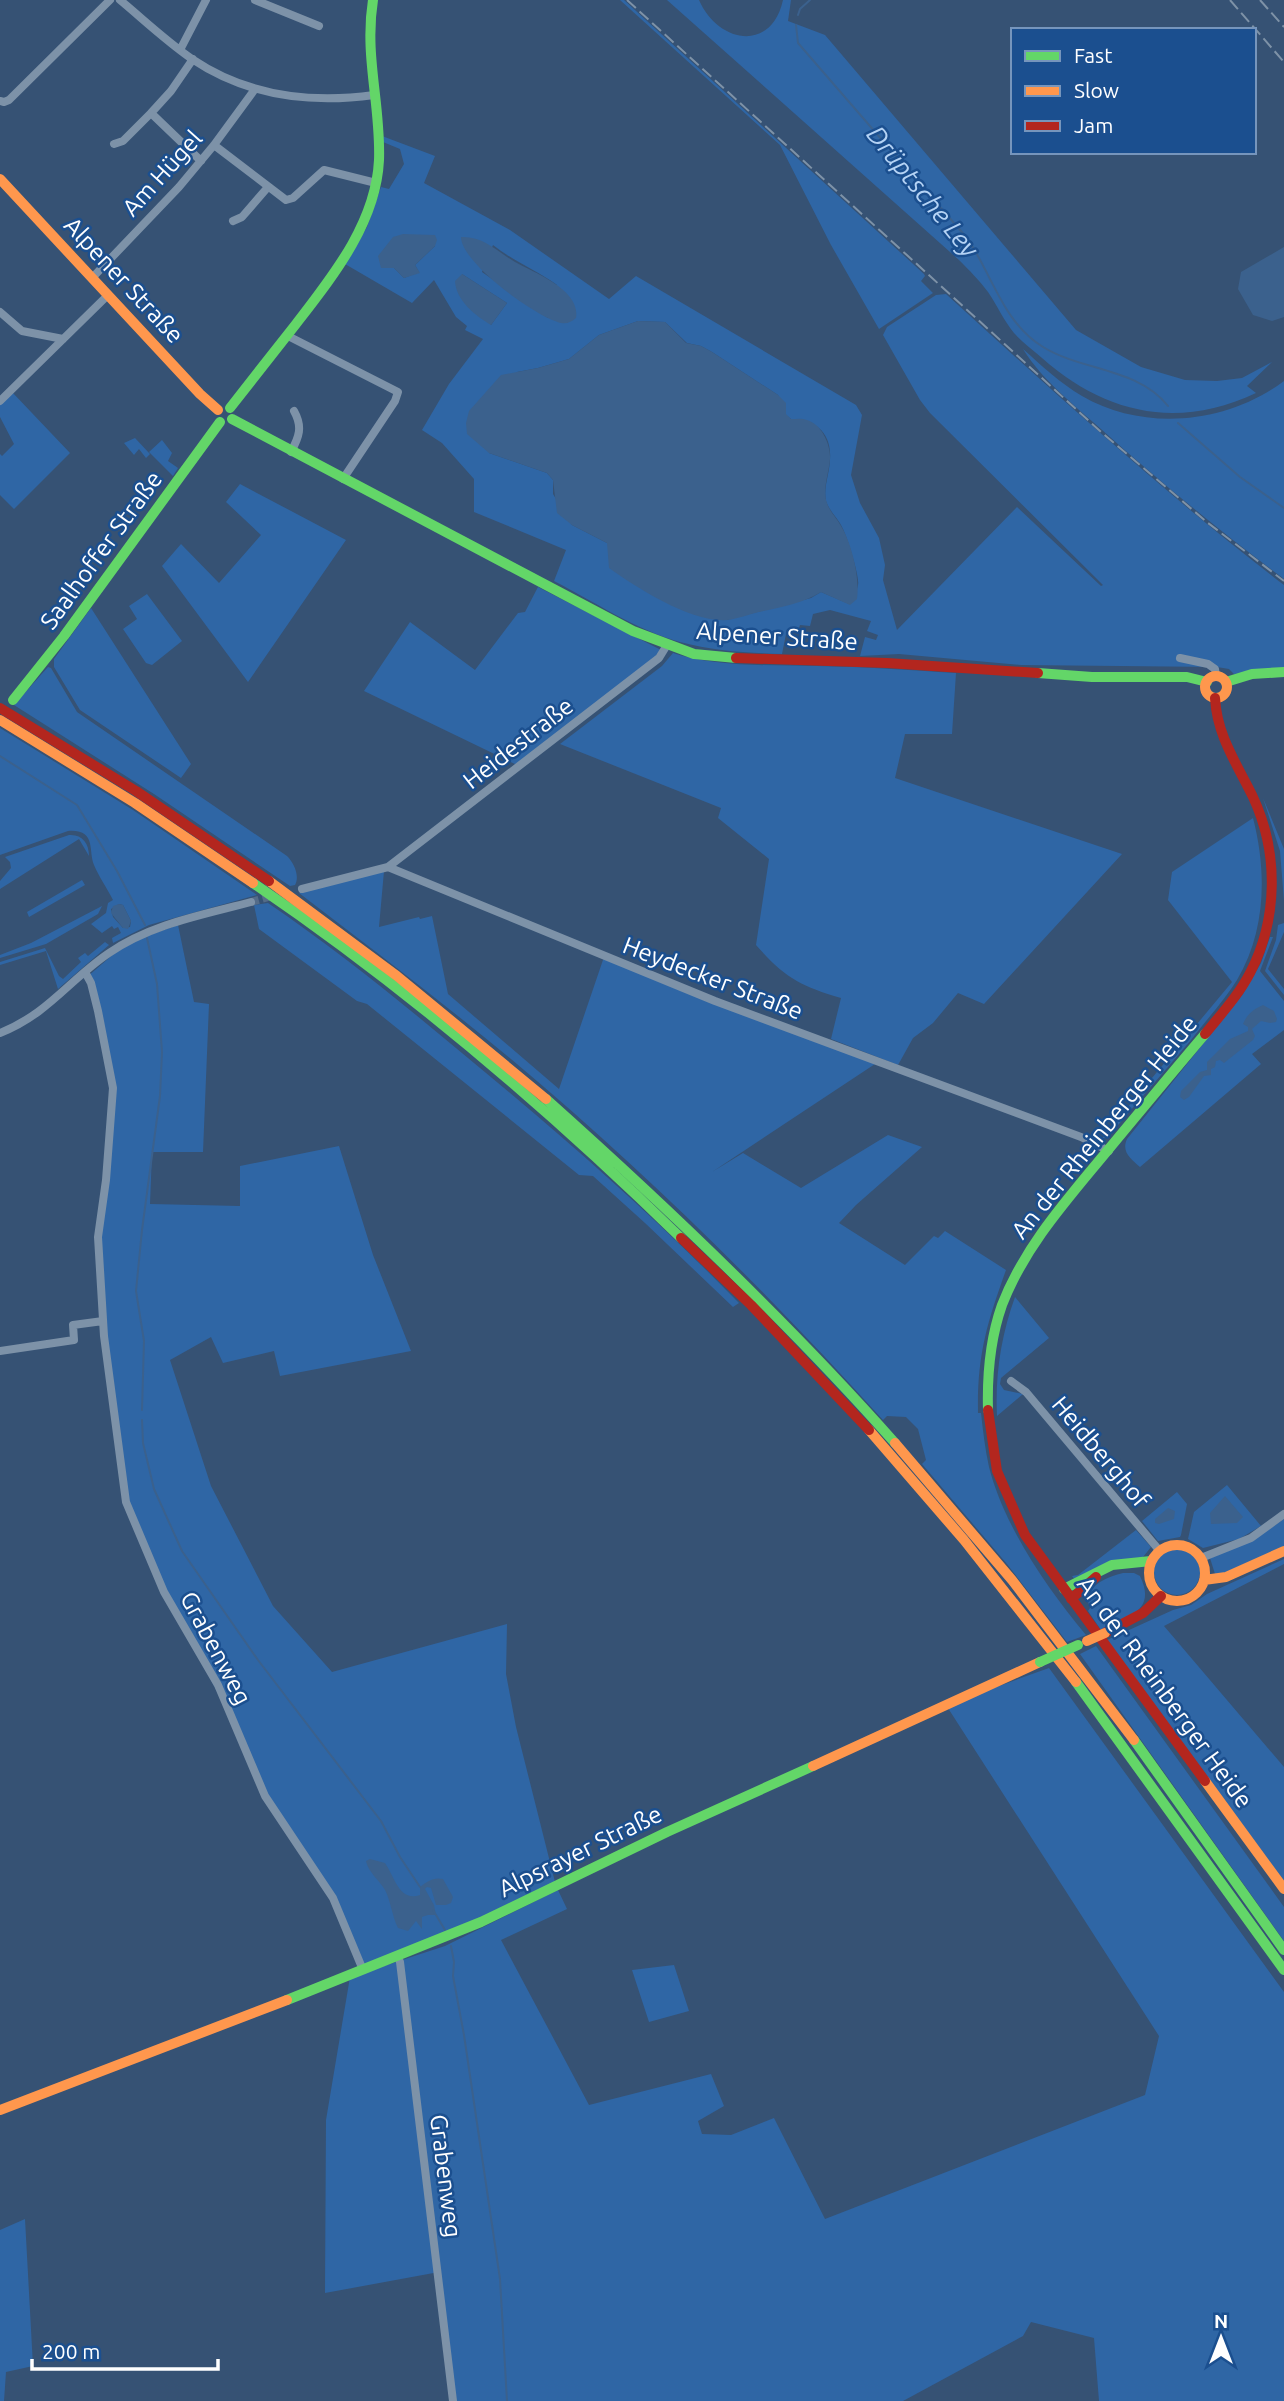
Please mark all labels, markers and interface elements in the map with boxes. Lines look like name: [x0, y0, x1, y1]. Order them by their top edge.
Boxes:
legend: [1011, 28, 1256, 154]
text: Fast: [1074, 43, 1112, 67]
text: Slow: [1074, 78, 1119, 102]
text: Jam: [1074, 113, 1113, 137]
water label: Drüptsche Ley: [861, 120, 985, 263]
street label: Am Hügel: [117, 125, 207, 221]
street label: Alpener Straße: [59, 212, 189, 348]
street label: Saalhoffer Straße: [35, 466, 167, 634]
street label: Alpener Straße: [695, 617, 859, 655]
street label: Heidestraße: [458, 692, 578, 794]
street label: Heydecker Straße: [619, 931, 807, 1025]
street label: An der Rheinberger Heide: [1006, 1010, 1202, 1244]
street label: Heidberghof: [1047, 1391, 1156, 1514]
street label: An der Rheinberger Heide: [1072, 1571, 1258, 1813]
street label: Grabenweg: [175, 1587, 257, 1709]
street label: Alpsrayer Straße: [494, 1800, 666, 1902]
street label: Grabenweg: [425, 2113, 467, 2239]
north arrow: [1186, 2303, 1256, 2373]
text: N: [1214, 2310, 1228, 2332]
scale bar: [32, 2328, 217, 2372]
text: 200 m: [42, 2339, 100, 2363]

